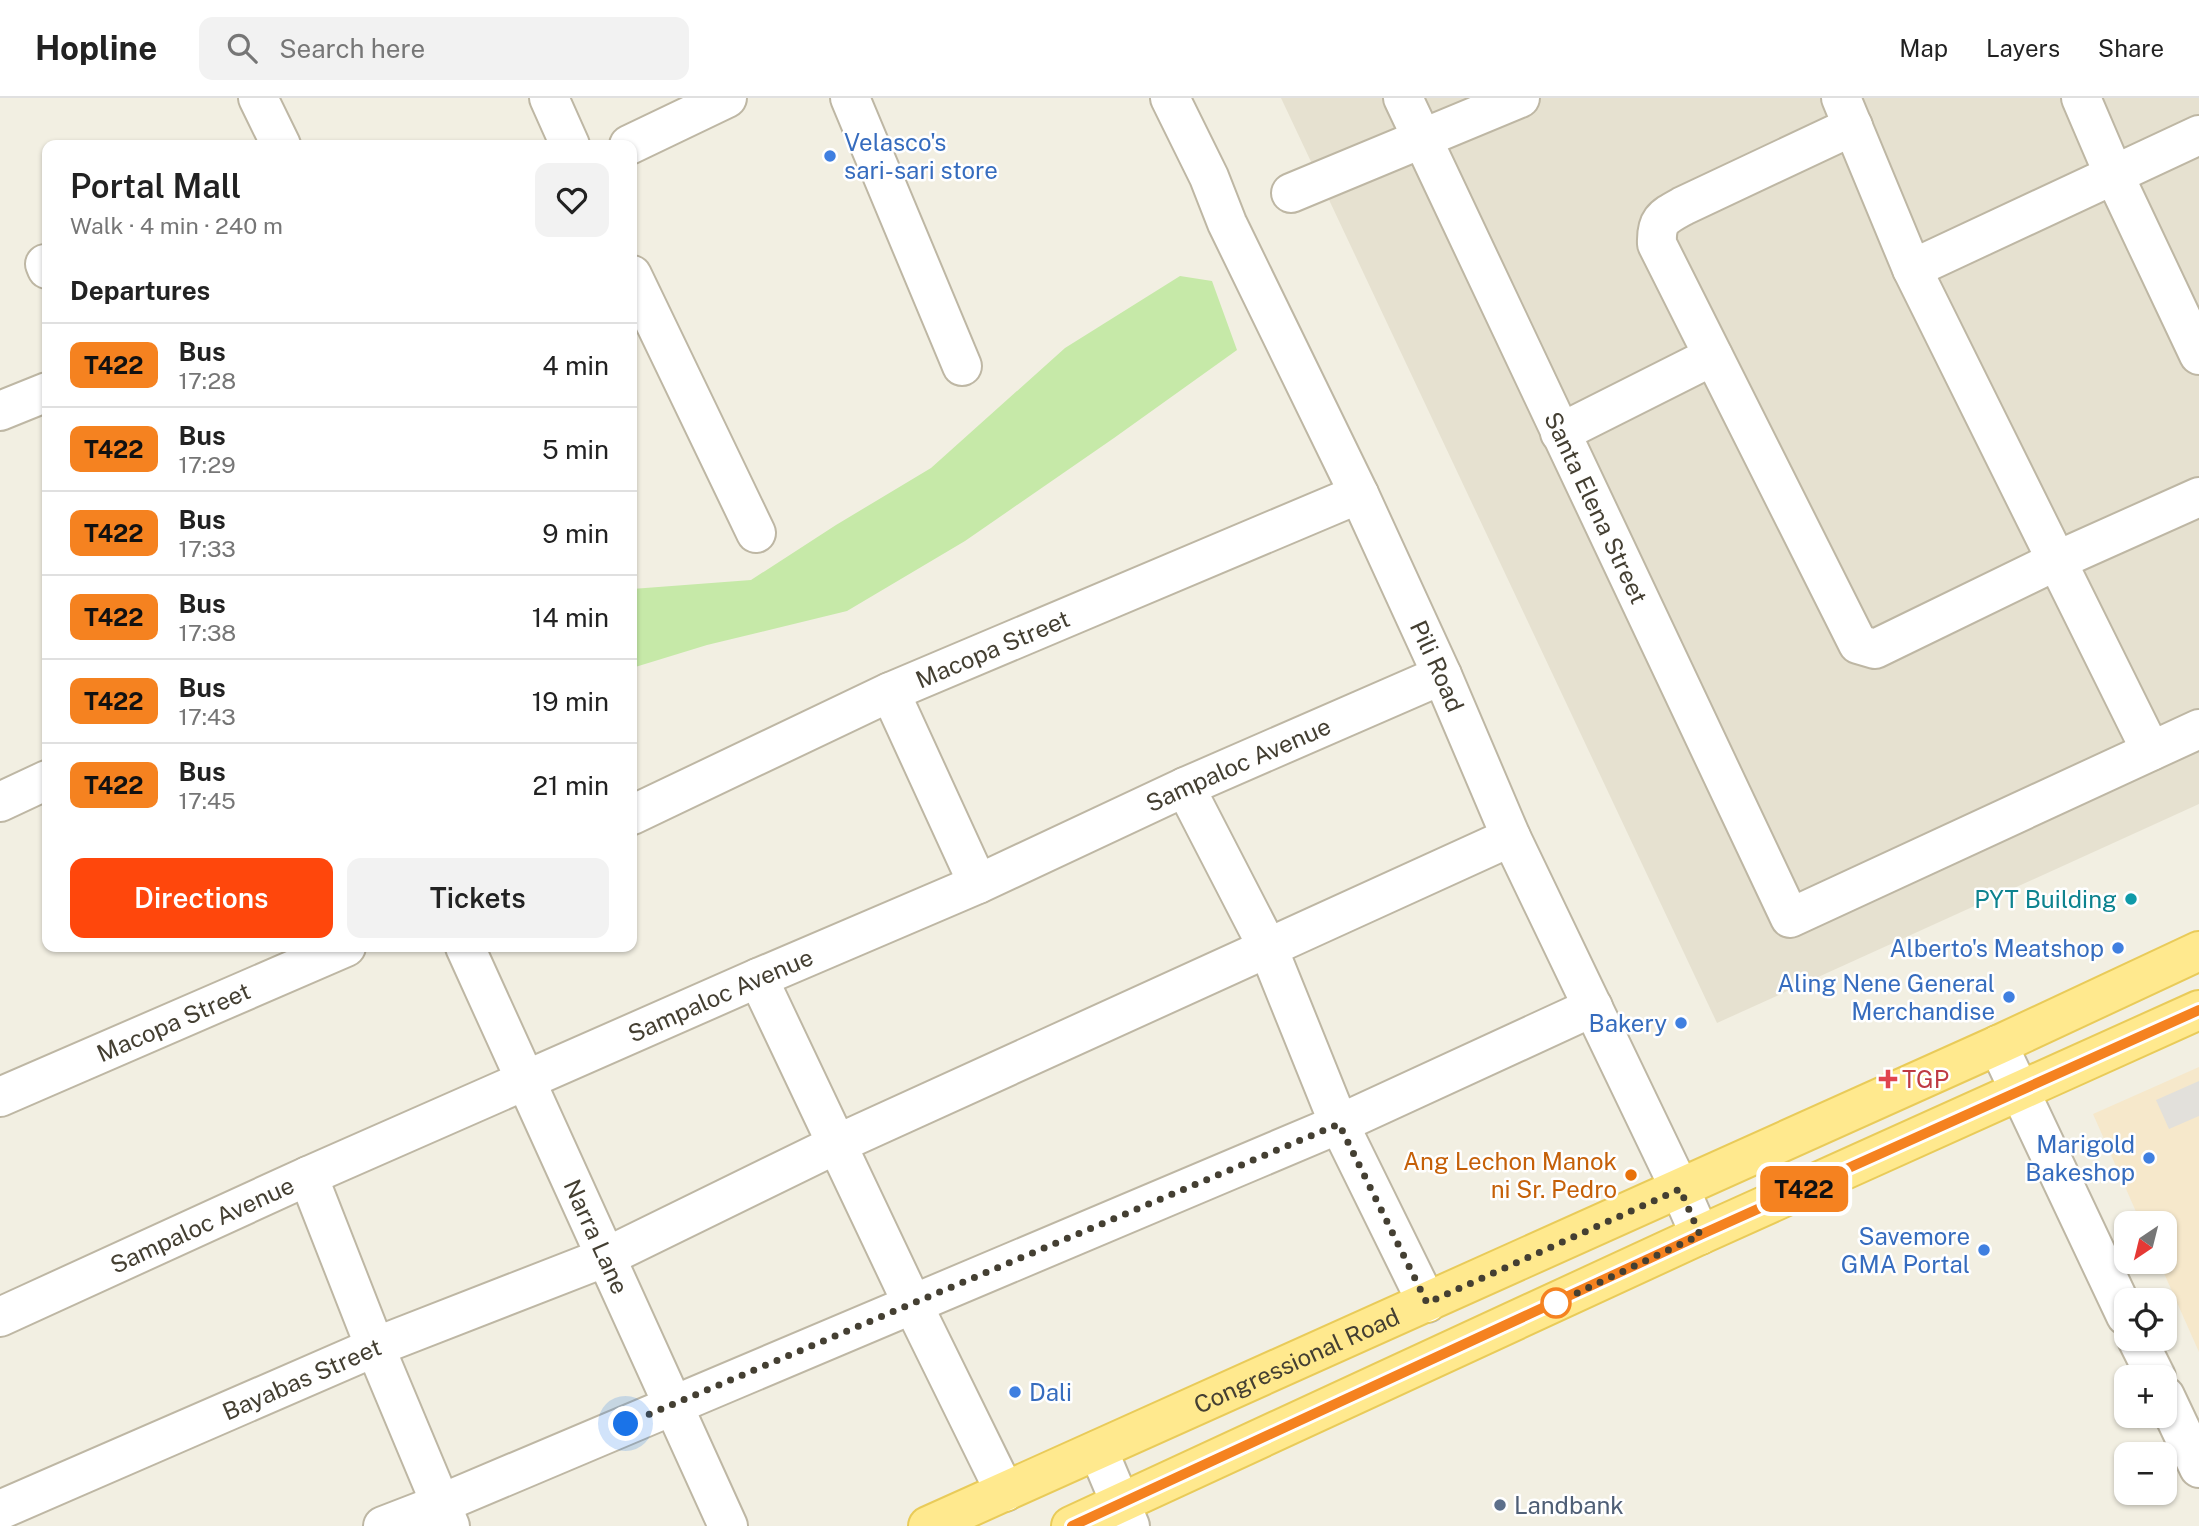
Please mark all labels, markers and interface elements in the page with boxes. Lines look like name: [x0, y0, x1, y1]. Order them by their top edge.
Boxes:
search box: [199, 17, 689, 80]
text: Hopline: [35, 29, 157, 67]
icon: search: [223, 29, 261, 67]
text: Search here: [279, 33, 425, 64]
text: Map: [1899, 34, 1948, 62]
text: Layers: [1986, 34, 2060, 62]
text: Share: [2098, 34, 2164, 62]
place label: Velasco's sari-sari store: [844, 128, 998, 184]
marker: Velasco's sari-sari store: [822, 148, 838, 164]
button: heart: [535, 163, 609, 237]
text: Portal Mall: [70, 167, 241, 205]
text: Walk · 4 min · 240 m: [70, 212, 283, 239]
text: Departures: [70, 275, 210, 306]
text: Bus: [179, 336, 226, 367]
text: 4 min: [542, 350, 609, 381]
text: T422: [84, 351, 144, 379]
text: 17:28: [179, 367, 236, 394]
street label: Santa Elena Street: [1539, 407, 1654, 608]
text: Bus: [179, 420, 226, 451]
text: 5 min: [542, 434, 609, 465]
text: T422: [84, 435, 144, 463]
text: 17:29: [179, 451, 236, 478]
text: Bus: [179, 504, 226, 535]
text: 9 min: [542, 518, 609, 549]
text: T422: [84, 519, 144, 547]
text: 17:33: [179, 535, 236, 562]
text: Bus: [179, 588, 226, 619]
text: 14 min: [532, 602, 609, 633]
text: T422: [84, 603, 144, 631]
street label: Macopa Street: [911, 604, 1074, 694]
street label: Pili Road: [1405, 616, 1470, 716]
text: 17:38: [179, 619, 236, 646]
text: Bus: [179, 672, 226, 703]
text: 19 min: [532, 686, 609, 717]
text: T422: [84, 687, 144, 715]
text: 17:43: [179, 703, 236, 730]
street label: Sampaloc Avenue: [1141, 711, 1335, 817]
text: Bus: [179, 756, 226, 787]
text: 21 min: [533, 770, 609, 801]
text: T422: [84, 771, 144, 799]
text: 17:45: [179, 787, 236, 814]
button: Directions: [70, 858, 333, 938]
button: Tickets: [347, 858, 609, 938]
place label: PYT Building: [1974, 885, 2117, 913]
marker: PYT Building: [2123, 891, 2139, 907]
place label: Alberto's Meatshop: [1889, 934, 2104, 962]
marker: Alberto's Meatshop: [2110, 940, 2126, 956]
street label: Sampaloc Avenue: [623, 942, 817, 1048]
place label: Aling Nene General Merchandise: [1777, 969, 1995, 1025]
street label: Macopa Street: [92, 976, 254, 1067]
marker: Aling Nene General Merchandise: [2001, 989, 2017, 1005]
place label: Bakery: [1589, 1009, 1667, 1037]
marker: Bakery: [1673, 1015, 1689, 1031]
place label: TGP: [1902, 1065, 1949, 1093]
marker: TGP: [1880, 1071, 1896, 1087]
place label: Marigold Bakeshop: [2025, 1130, 2135, 1186]
place label: Ang Lechon Manok ni Sr. Pedro: [1403, 1147, 1617, 1203]
marker: Marigold Bakeshop: [2141, 1150, 2157, 1166]
line badge: T422: [1755, 1166, 1853, 1212]
marker: Ang Lechon Manok ni Sr. Pedro: [1623, 1167, 1639, 1183]
street label: Sampaloc Avenue: [106, 1170, 298, 1279]
street label: Narra Lane: [558, 1175, 635, 1298]
text: T422: [1774, 1175, 1834, 1203]
north arrow: [2114, 1211, 2177, 1274]
map controls: [2114, 1211, 2177, 1505]
place label: Savemore GMA Portal: [1841, 1222, 1970, 1278]
marker: Savemore GMA Portal: [1976, 1242, 1992, 1258]
unlabelled marker: [1541, 1288, 1571, 1318]
button: locate: [2114, 1288, 2177, 1351]
street label: Congressional Road: [1189, 1302, 1404, 1419]
street label: Bayabas Street: [218, 1332, 385, 1426]
button: +: [2114, 1365, 2177, 1428]
place label: Dali: [1029, 1378, 1072, 1406]
marker: Dali: [1007, 1384, 1023, 1400]
your location: [608, 1406, 643, 1441]
button: −: [2114, 1442, 2177, 1505]
place label: Landbank: [1514, 1491, 1624, 1519]
marker: Landbank: [1492, 1497, 1508, 1513]

